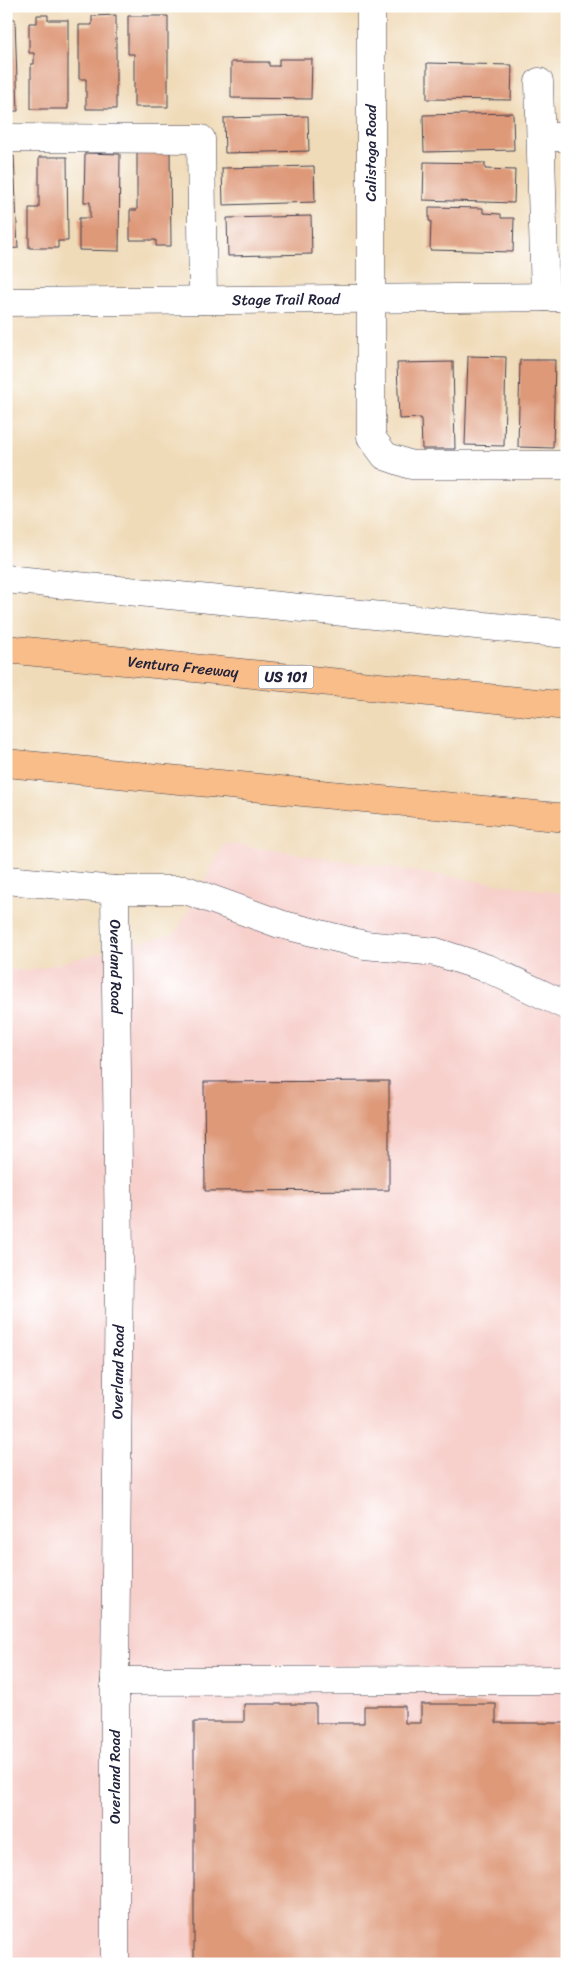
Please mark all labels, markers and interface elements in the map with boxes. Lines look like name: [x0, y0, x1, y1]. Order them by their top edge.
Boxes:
street label: Calistoga Road: [358, 103, 384, 201]
street label: Stage Trail Road: [232, 286, 341, 313]
street label: Ventura Freeway: [127, 648, 240, 686]
road number: US 101: [258, 666, 314, 689]
street label: Overland Road: [102, 919, 129, 1015]
street label: Overland Road: [104, 1324, 132, 1419]
street label: Overland Road: [102, 1729, 128, 1824]

